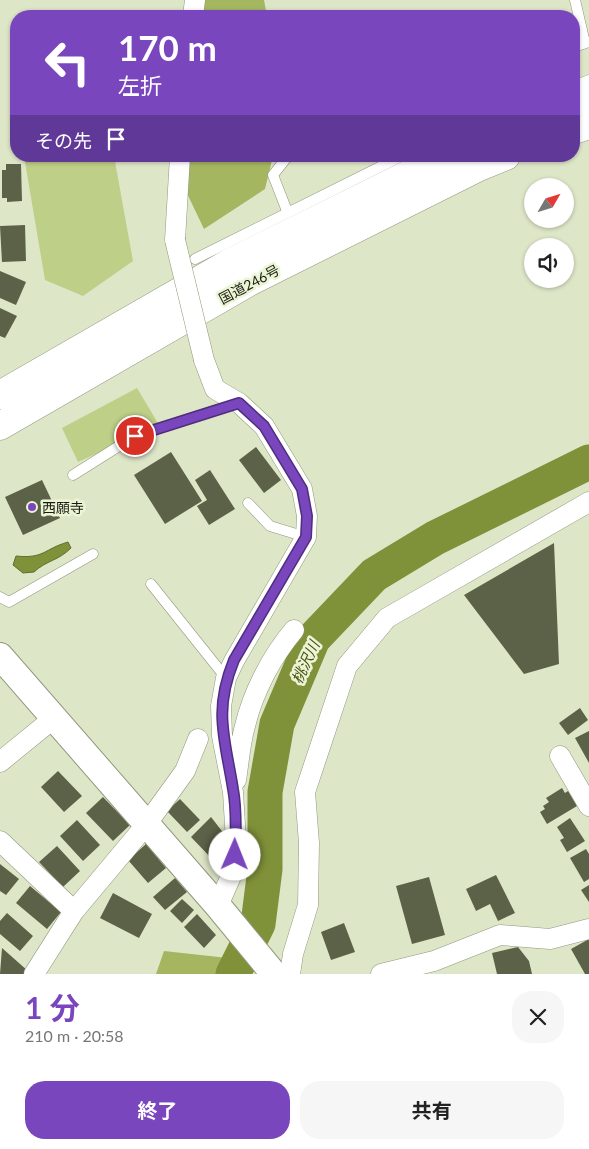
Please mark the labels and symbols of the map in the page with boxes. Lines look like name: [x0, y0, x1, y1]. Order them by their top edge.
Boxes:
north arrow: [524, 178, 574, 228]
street label: 国道246号: [216, 261, 282, 307]
pin: [114, 415, 156, 457]
place label: 西願寺: [42, 499, 84, 516]
marker: 西願寺: [26, 501, 38, 513]
water label: 桃沢川: [287, 636, 324, 686]
position arrow: [208, 828, 260, 880]

